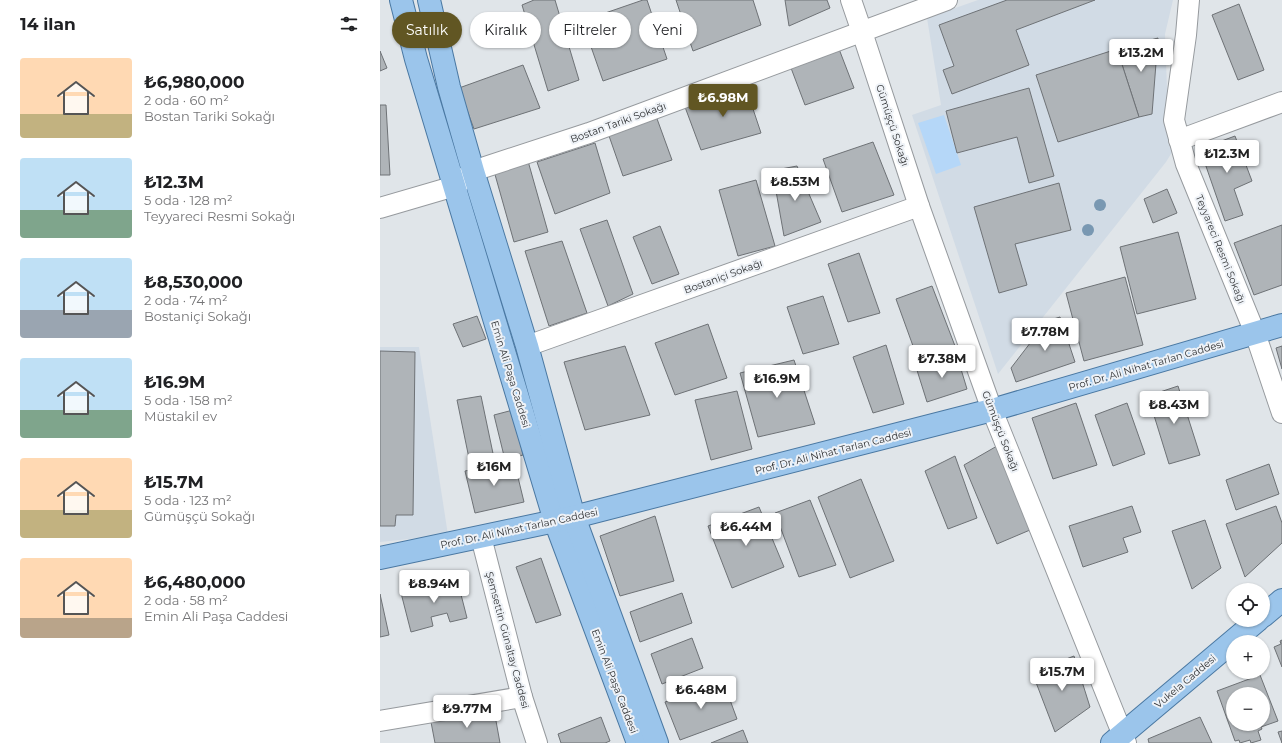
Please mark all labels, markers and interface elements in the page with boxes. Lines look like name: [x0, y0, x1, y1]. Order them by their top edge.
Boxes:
chip: Satılık: [392, 12, 462, 48]
chip: Kiralık: [470, 12, 541, 48]
chip: Filtreler: [549, 12, 631, 48]
chip: Yeni: [639, 12, 697, 48]
icon: filters: [338, 13, 360, 35]
text: 14 ilan: [20, 14, 76, 34]
pin: ₺13.2M: [1108, 39, 1174, 73]
text: ₺13.2M: [1118, 44, 1164, 60]
text: ₺6,980,000: [144, 72, 244, 92]
icon: home: [52, 74, 100, 122]
street label: Gümüşçü Sokağı: [873, 83, 912, 168]
pin: ₺6.98M: [690, 84, 756, 118]
text: ₺6.98M: [698, 89, 748, 105]
text: 2 oda · 60 m²: [144, 92, 229, 108]
street label: Bostan Tariki Sokağı: [569, 99, 668, 146]
text: Bostan Tariki Sokağı: [144, 108, 275, 124]
pin: ₺12.3M: [1194, 140, 1260, 174]
text: ₺12.3M: [1204, 145, 1250, 161]
pin: ₺8.53M: [762, 168, 828, 202]
text: ₺12.3M: [144, 172, 204, 192]
text: ₺8.53M: [770, 173, 820, 189]
icon: home: [52, 174, 100, 222]
text: 5 oda · 128 m²: [144, 192, 233, 208]
street label: Teyyareci Resmi Sokağı: [1193, 193, 1248, 306]
text: Teyyareci Resmi Sokağı: [144, 208, 295, 224]
street label: Bostaniçi Sokağı: [682, 256, 764, 297]
text: ₺8,530,000: [144, 272, 243, 292]
icon: home: [52, 274, 100, 322]
text: 2 oda · 74 m²: [144, 292, 228, 308]
text: Bostaniçi Sokağı: [144, 308, 251, 324]
pin: ₺7.78M: [1012, 318, 1078, 352]
street label: Emin Ali Paşa Caddesi: [488, 319, 533, 429]
text: ₺7.78M: [1021, 323, 1069, 339]
street label: Prof. Dr. Ali Nihat Tarlan Caddesi: [1067, 337, 1225, 394]
pin: ₺7.38M: [909, 345, 975, 379]
text: ₺7.38M: [918, 350, 966, 366]
pin: ₺16.9M: [744, 365, 810, 399]
text: ₺16.9M: [754, 370, 800, 386]
text: ₺16.9M: [144, 372, 205, 392]
icon: home: [52, 374, 100, 422]
street label: Gümüşçü Sokağı: [979, 389, 1022, 473]
pin: ₺8.43M: [1141, 391, 1207, 425]
text: 5 oda · 158 m²: [144, 392, 233, 408]
text: ₺8.43M: [1149, 396, 1199, 412]
text: Müstakil ev: [144, 408, 217, 424]
street label: Prof. Dr. Ali Nihat Tarlan Caddesi: [754, 426, 913, 477]
pin: ₺16M: [470, 453, 518, 487]
text: ₺16M: [476, 458, 512, 474]
text: ₺15.7M: [144, 472, 204, 492]
icon: home: [52, 474, 100, 522]
text: 5 oda · 123 m²: [144, 492, 232, 508]
street label: Prof. Dr. Ali Nihat Tarlan Caddesi: [439, 505, 599, 552]
text: Gümüşçü Sokağı: [144, 508, 255, 524]
pin: ₺6.44M: [713, 513, 779, 547]
text: ₺6.44M: [720, 518, 772, 534]
pin: ₺8.94M: [401, 570, 467, 604]
street label: Şemsettin Günaltay Caddesi: [483, 570, 532, 710]
text: ₺6,480,000: [144, 572, 246, 592]
icon: home: [52, 574, 100, 622]
text: ₺8.94M: [408, 575, 460, 591]
map controls: [1226, 583, 1270, 731]
button: locate: [1226, 583, 1270, 627]
text: 2 oda · 58 m²: [144, 592, 228, 608]
text: Emin Ali Paşa Caddesi: [144, 608, 288, 624]
street label: Emin Ali Paşa Caddesi: [589, 627, 640, 735]
button: +: [1226, 635, 1270, 679]
street label: Vukela Caddesi: [1152, 652, 1219, 711]
pin: ₺15.7M: [1029, 658, 1095, 692]
text: ₺15.7M: [1039, 663, 1085, 679]
pin: ₺6.48M: [668, 676, 734, 710]
text: ₺6.48M: [675, 681, 727, 697]
button: −: [1226, 687, 1270, 731]
pin: ₺9.77M: [434, 695, 500, 729]
text: ₺9.77M: [442, 700, 492, 716]

